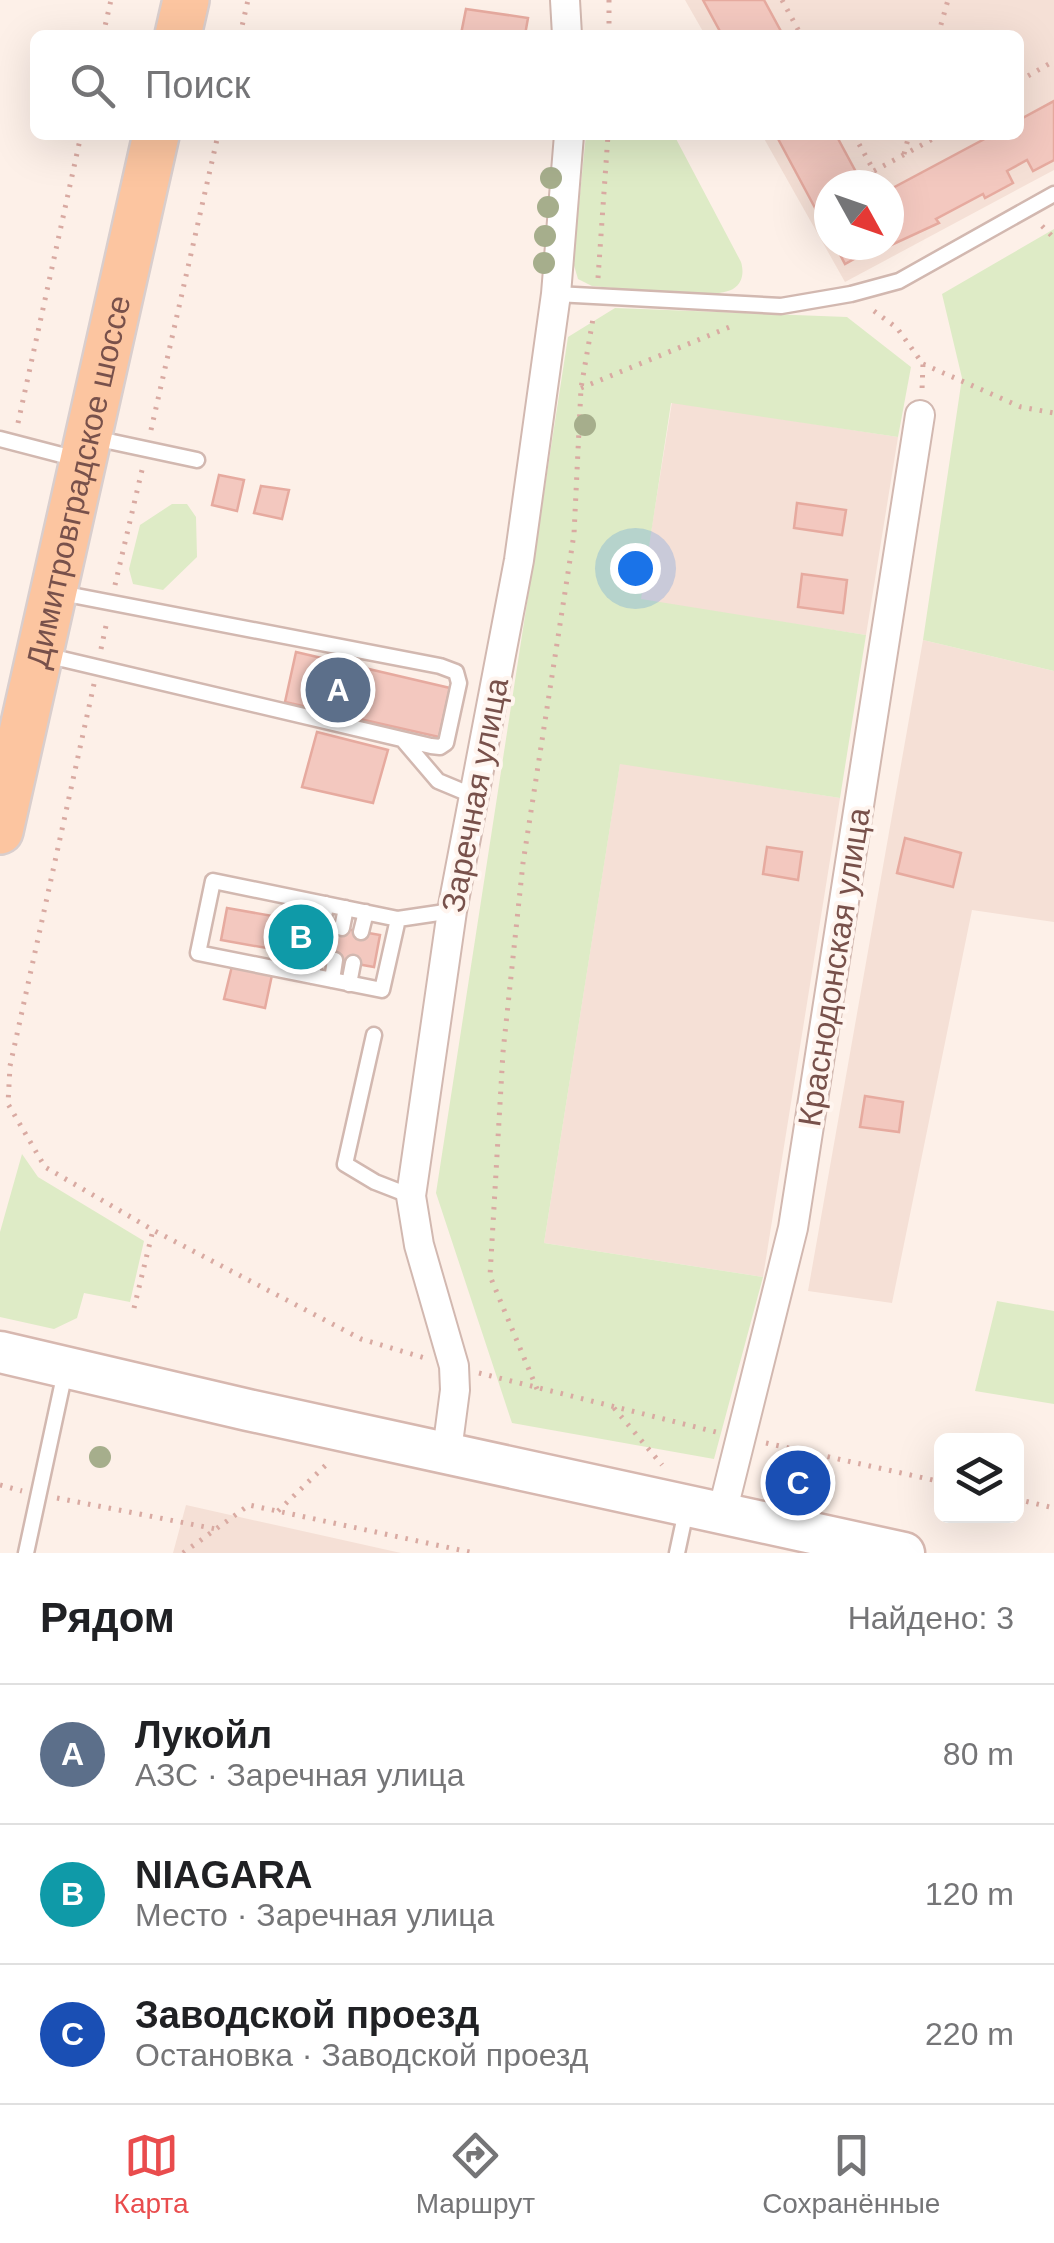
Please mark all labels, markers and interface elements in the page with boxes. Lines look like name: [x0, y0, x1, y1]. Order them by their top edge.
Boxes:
search box: [30, 30, 1024, 140]
icon: search: [65, 58, 120, 113]
text: Поиск: [145, 64, 250, 106]
north arrow: [814, 170, 904, 260]
street label: Димитровградское шоссе: [19, 292, 137, 671]
your location: [610, 543, 661, 594]
pin: A: [306, 652, 370, 728]
street label: Заречная улица: [435, 675, 515, 915]
street label: Краснодонская улица: [791, 805, 877, 1129]
pin: B: [268, 900, 334, 974]
map controls: [934, 1433, 1024, 1523]
button: layers: [934, 1433, 1024, 1523]
pin: C: [766, 1446, 830, 1520]
text: Рядом: [40, 1594, 175, 1641]
text: Найдено: 3: [848, 1600, 1014, 1636]
text: Лукойл: [135, 1714, 272, 1756]
text: A: [61, 1736, 84, 1772]
text: 80 m: [943, 1736, 1014, 1772]
text: АЗС · Заречная улица: [135, 1757, 464, 1793]
text: NIAGARA: [135, 1854, 312, 1896]
text: B: [61, 1876, 84, 1912]
text: 120 m: [925, 1876, 1014, 1912]
text: Место · Заречная улица: [135, 1897, 494, 1933]
text: Заводской проезд: [135, 1994, 479, 2036]
text: C: [61, 2016, 84, 2052]
text: 220 m: [925, 2016, 1014, 2052]
text: Остановка · Заводской проезд: [135, 2037, 589, 2073]
tab: Карта: [114, 2128, 189, 2220]
tab: Маршрут: [416, 2128, 535, 2220]
tab: Сохранённые: [762, 2128, 940, 2220]

